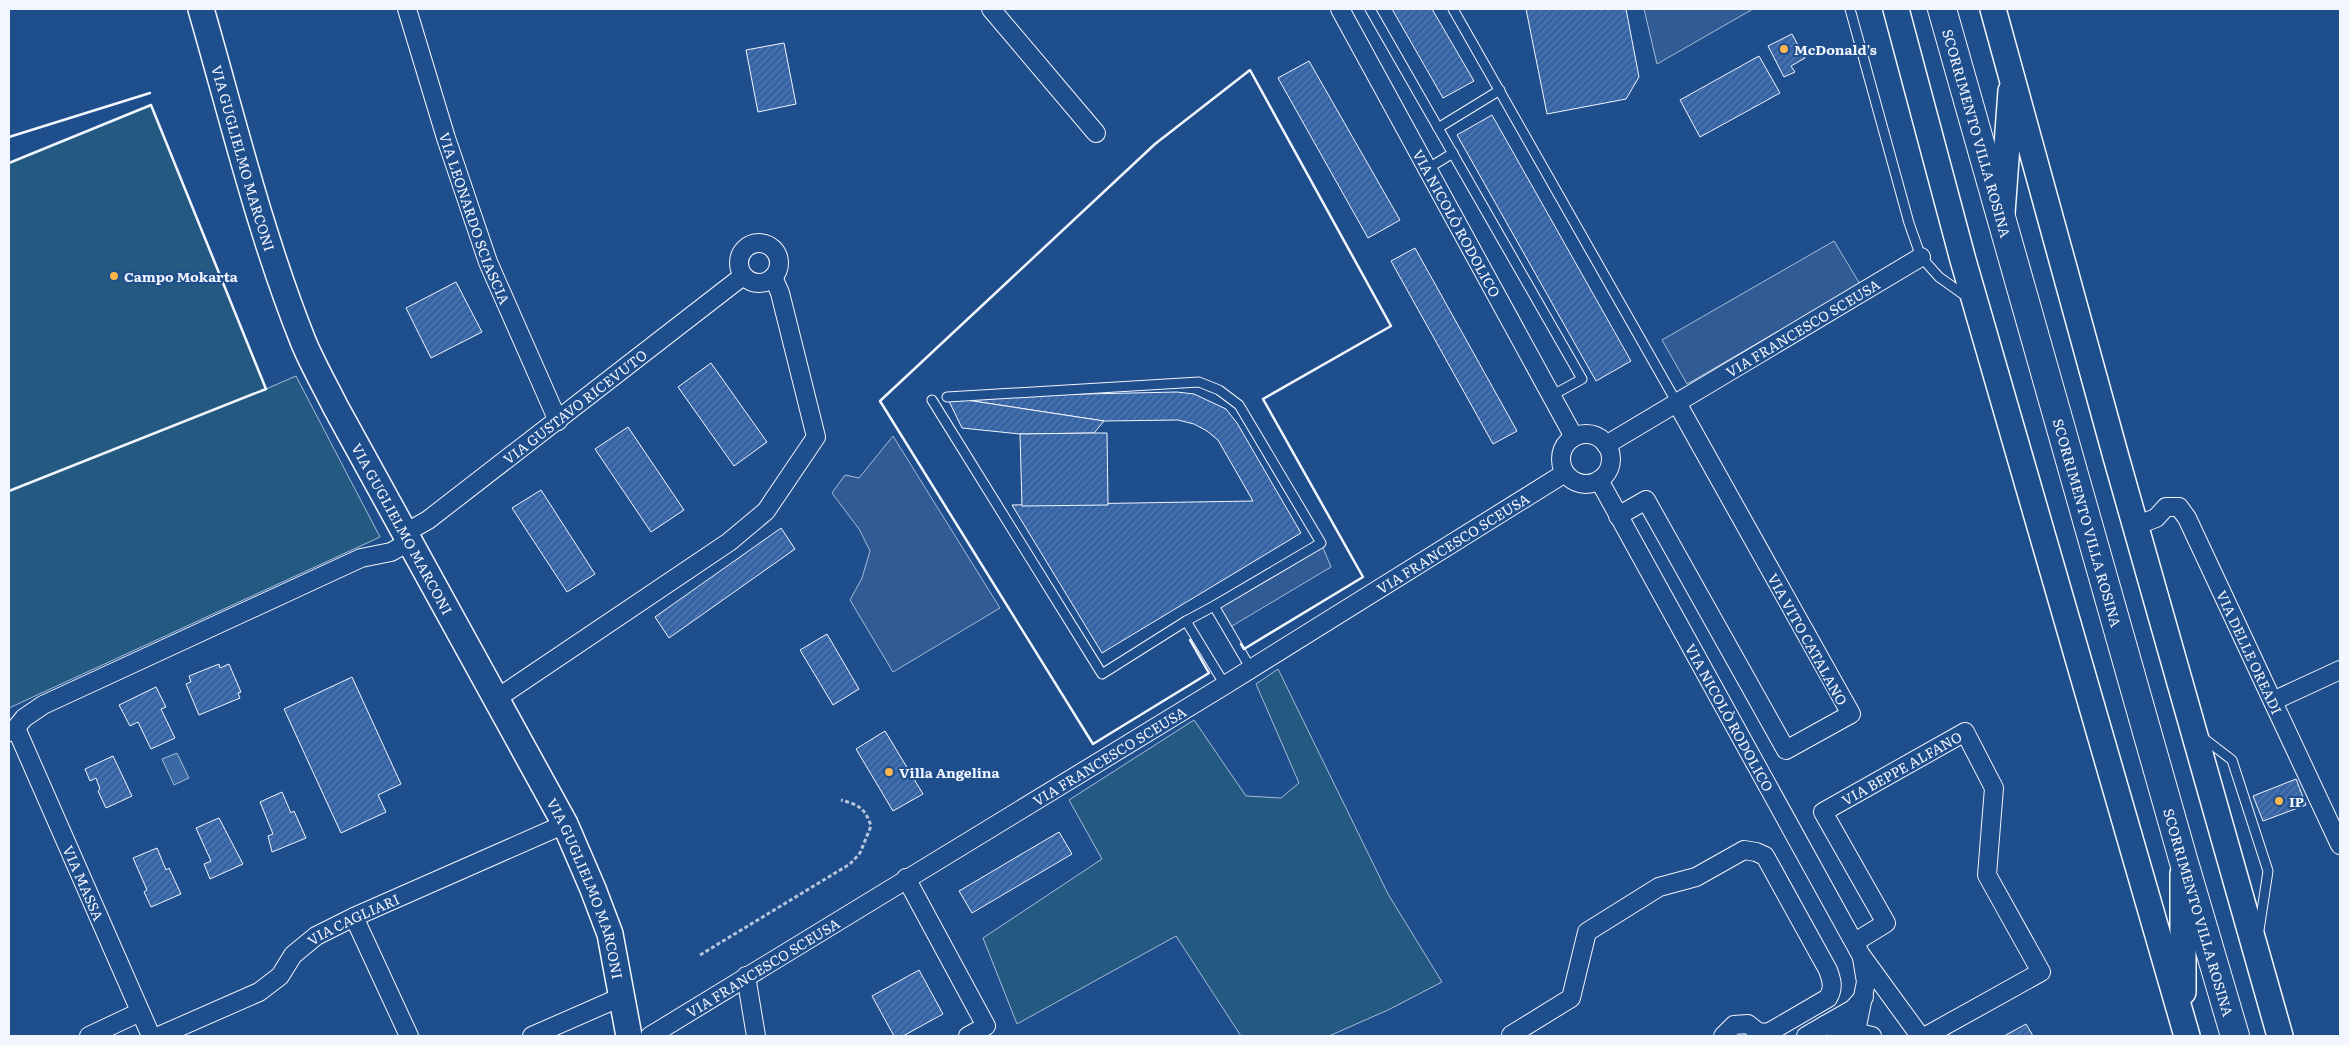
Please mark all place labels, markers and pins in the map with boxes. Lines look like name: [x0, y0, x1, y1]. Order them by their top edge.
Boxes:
place label: McDonald's: [1794, 39, 1877, 59]
marker: McDonald's: [1778, 43, 1790, 55]
place label: Campo Mokarta: [124, 266, 239, 286]
marker: Campo Mokarta: [108, 270, 120, 282]
place label: Villa Angelina: [899, 762, 1001, 782]
marker: Villa Angelina: [883, 766, 895, 778]
place label: IP: [2289, 791, 2304, 811]
marker: IP: [2273, 795, 2285, 807]

